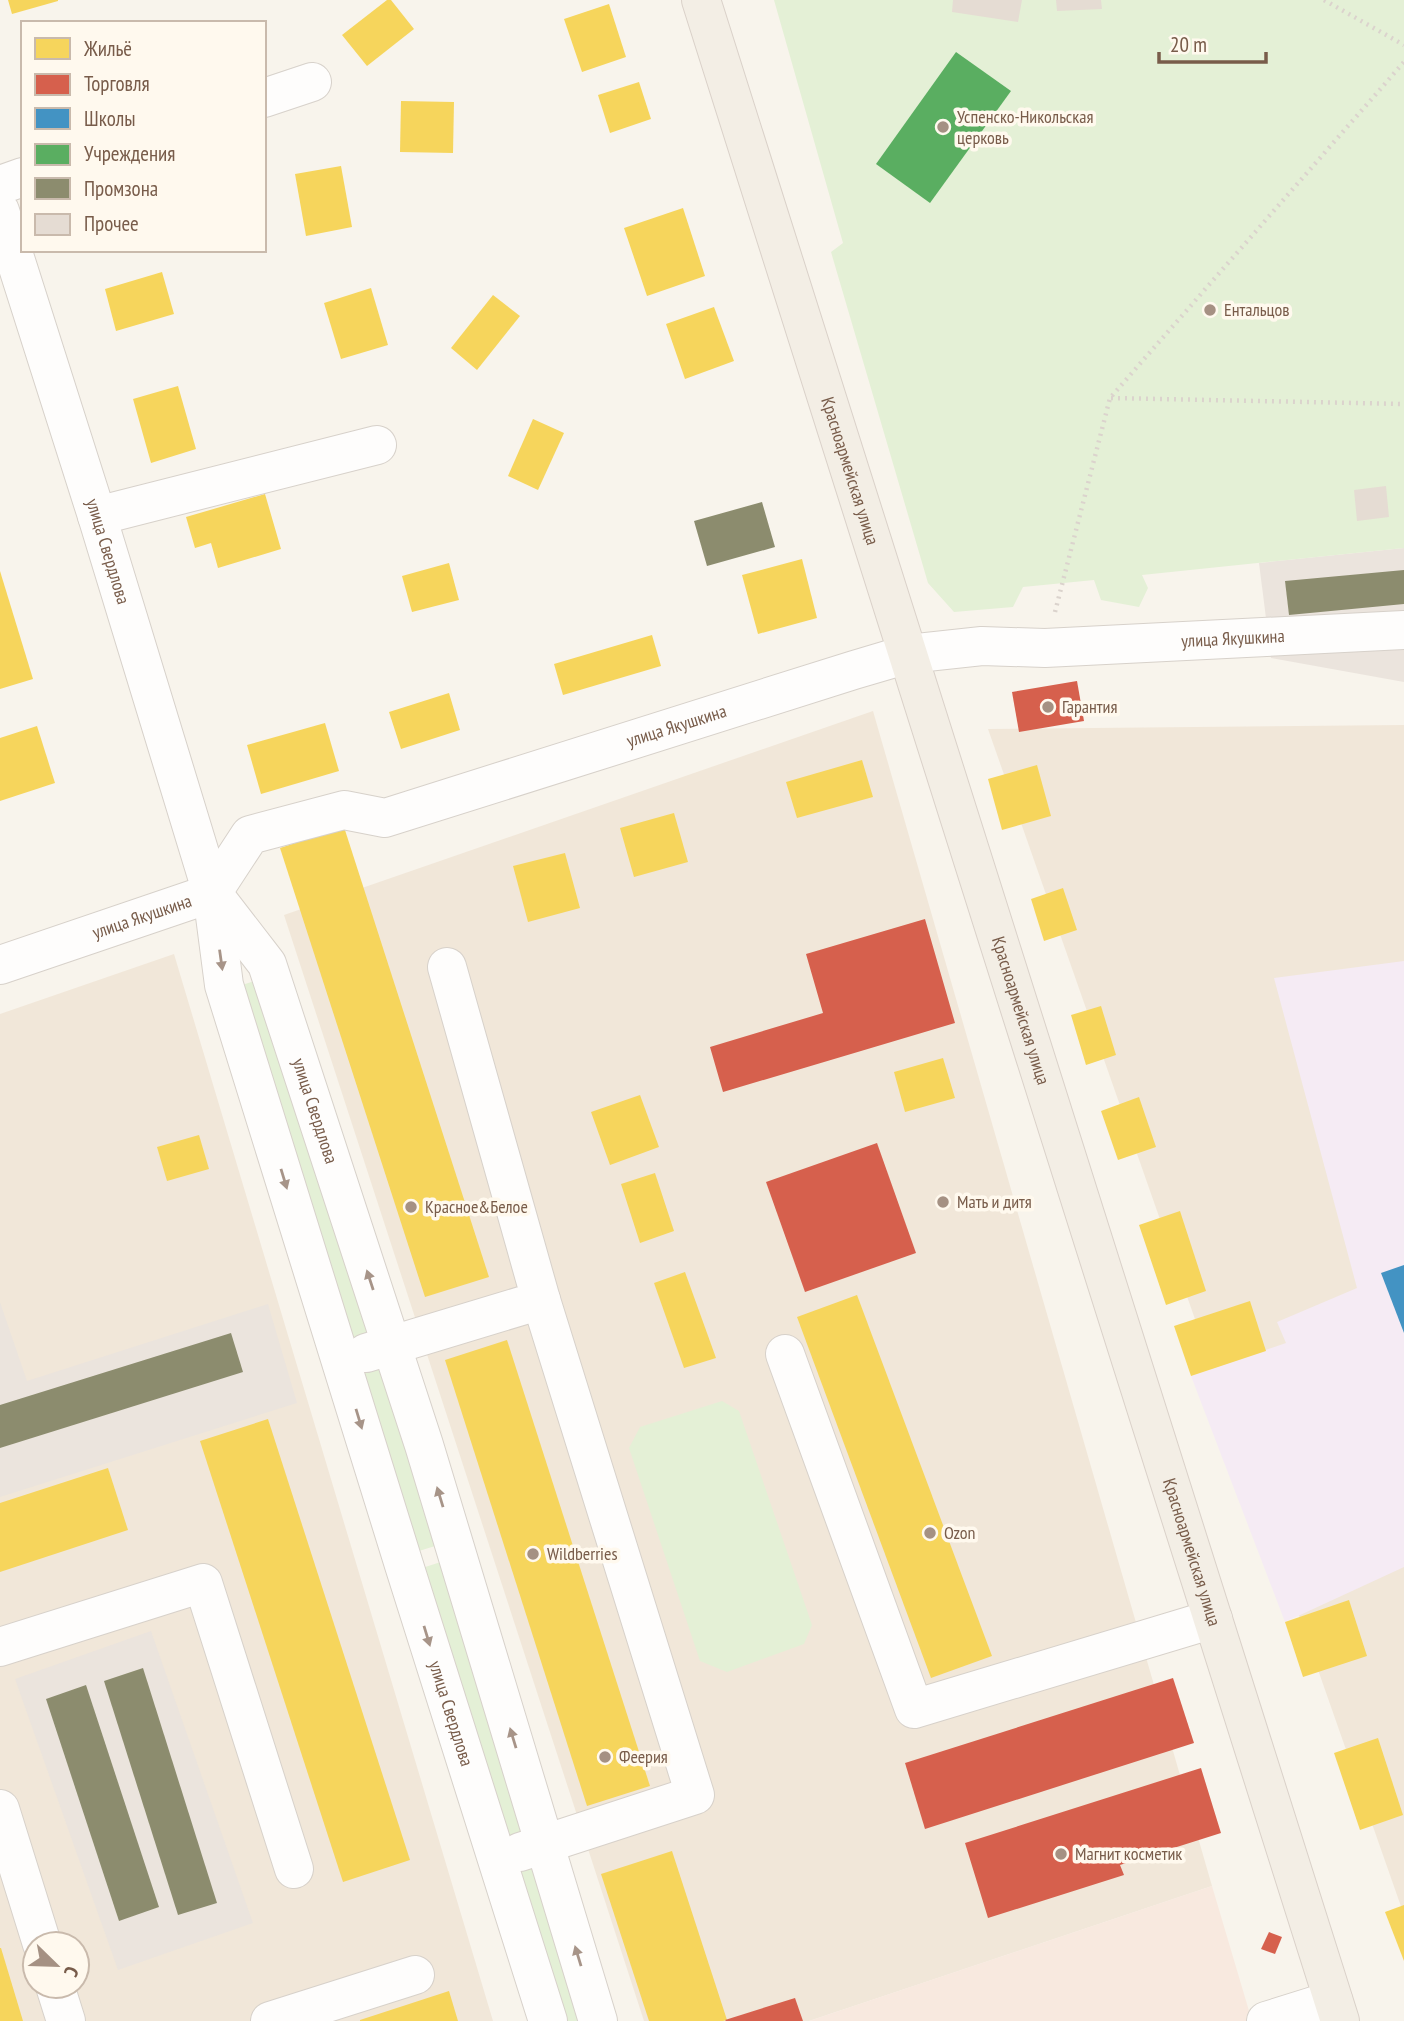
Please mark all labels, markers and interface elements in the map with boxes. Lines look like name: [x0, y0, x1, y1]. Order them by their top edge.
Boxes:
legend: [21, 21, 266, 252]
scale bar: [1159, 21, 1266, 65]
text: 20 m: [1170, 31, 1207, 58]
text: Жильё: [83, 35, 132, 62]
text: Торговля: [84, 70, 150, 97]
text: Школы: [84, 105, 136, 132]
place label: Успенско-Никольская церковь: [957, 105, 1093, 149]
marker: Успенско-Никольская церковь: [935, 119, 951, 135]
text: Учреждения: [84, 140, 175, 167]
text: Промзона: [84, 175, 158, 202]
text: Прочее: [84, 210, 139, 237]
place label: Ентальцов: [1224, 298, 1290, 321]
marker: Ентальцов: [1202, 302, 1218, 318]
street label: Красноармейская улица: [816, 394, 885, 548]
street label: улица Свердлова: [81, 495, 135, 607]
street label: улица Якушкина: [1181, 624, 1285, 652]
place label: Гарантия: [1062, 695, 1118, 718]
street label: улица Якушкина: [624, 699, 729, 752]
marker: Гарантия: [1040, 699, 1056, 715]
street label: улица Якушкина: [89, 889, 195, 944]
street label: Красноармейская улица: [987, 934, 1055, 1087]
one-way arrow: [216, 949, 227, 971]
street label: улица Свердлова: [288, 1055, 343, 1166]
one-way arrow: [280, 1168, 290, 1189]
place label: Мать и дитя: [957, 1190, 1032, 1213]
marker: Мать и дитя: [935, 1194, 951, 1210]
place label: Красное&Белое: [425, 1195, 528, 1218]
marker: Красное&Белое: [403, 1199, 419, 1215]
one-way arrow: [364, 1269, 375, 1290]
one-way arrow: [354, 1409, 365, 1430]
street label: Красноармейская улица: [1158, 1475, 1226, 1629]
one-way arrow: [434, 1486, 444, 1507]
place label: Ozon: [944, 1521, 976, 1544]
marker: Ozon: [922, 1525, 938, 1541]
place label: Wildberries: [547, 1542, 618, 1565]
marker: Wildberries: [525, 1546, 541, 1562]
one-way arrow: [422, 1626, 432, 1647]
street label: улица Свердлова: [424, 1658, 479, 1769]
one-way arrow: [507, 1727, 517, 1748]
place label: Феерия: [619, 1745, 668, 1768]
marker: Феерия: [597, 1749, 613, 1765]
place label: Магнит косметик: [1075, 1842, 1182, 1865]
marker: Магнит косметик: [1053, 1846, 1069, 1862]
north arrow: [21, 1930, 91, 2000]
one-way arrow: [573, 1945, 583, 1966]
text: С: [59, 1963, 84, 1981]

